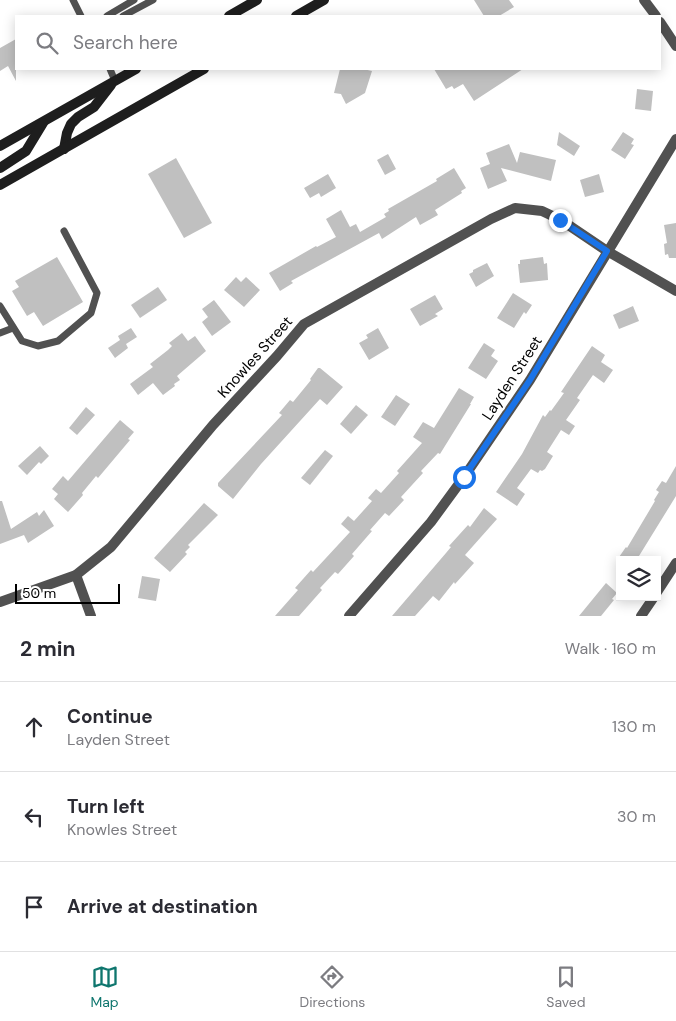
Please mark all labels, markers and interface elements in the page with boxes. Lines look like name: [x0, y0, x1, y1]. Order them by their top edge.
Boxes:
search box: [15, 15, 661, 70]
icon: search: [33, 29, 61, 57]
text: Search here: [73, 30, 178, 55]
route end: [549, 209, 572, 232]
street label: Knowles Street: [213, 312, 297, 402]
street label: Layden Street: [477, 332, 547, 424]
route start: [453, 466, 476, 489]
map controls: [616, 556, 661, 601]
button: layers: [616, 556, 661, 601]
scale bar: [15, 581, 120, 604]
text: 50 m: [22, 584, 56, 602]
text: 2 min: [20, 635, 76, 663]
text: Walk · 160 m: [565, 638, 656, 659]
text: Continue: [67, 704, 153, 729]
icon: ahead: [20, 713, 48, 741]
text: 130 m: [612, 716, 656, 737]
text: Layden Street: [67, 729, 170, 750]
text: Turn left: [67, 794, 145, 819]
icon: left: [20, 803, 48, 831]
text: 30 m: [617, 806, 656, 827]
text: Knowles Street: [67, 819, 177, 840]
icon: arrive: [20, 893, 48, 921]
text: Arrive at destination: [67, 894, 258, 919]
tab: Map: [90, 963, 119, 1011]
tab: Directions: [300, 963, 365, 1011]
tab: Saved: [546, 963, 586, 1011]

